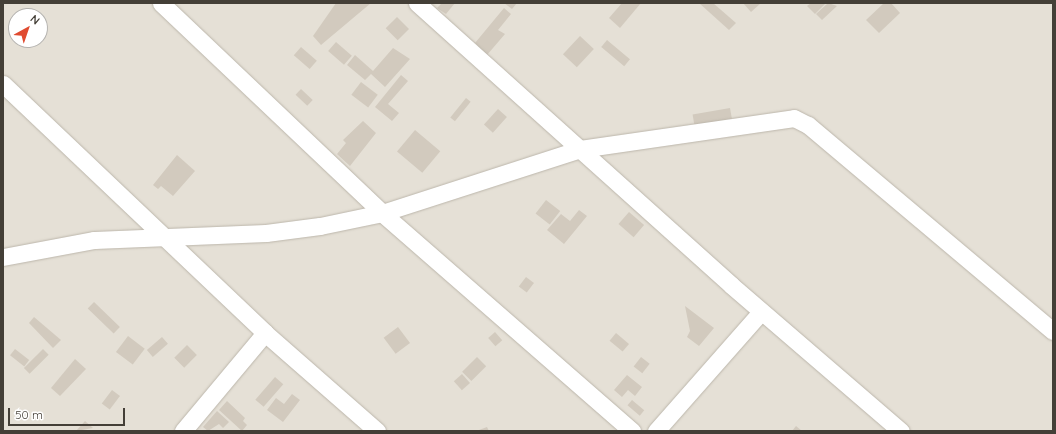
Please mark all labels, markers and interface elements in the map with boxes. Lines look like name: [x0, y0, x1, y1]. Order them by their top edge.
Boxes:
north arrow: [8, 8, 48, 48]
text: N: [27, 12, 43, 28]
scale bar: [10, 400, 127, 426]
text: 50 m: [15, 407, 43, 422]

